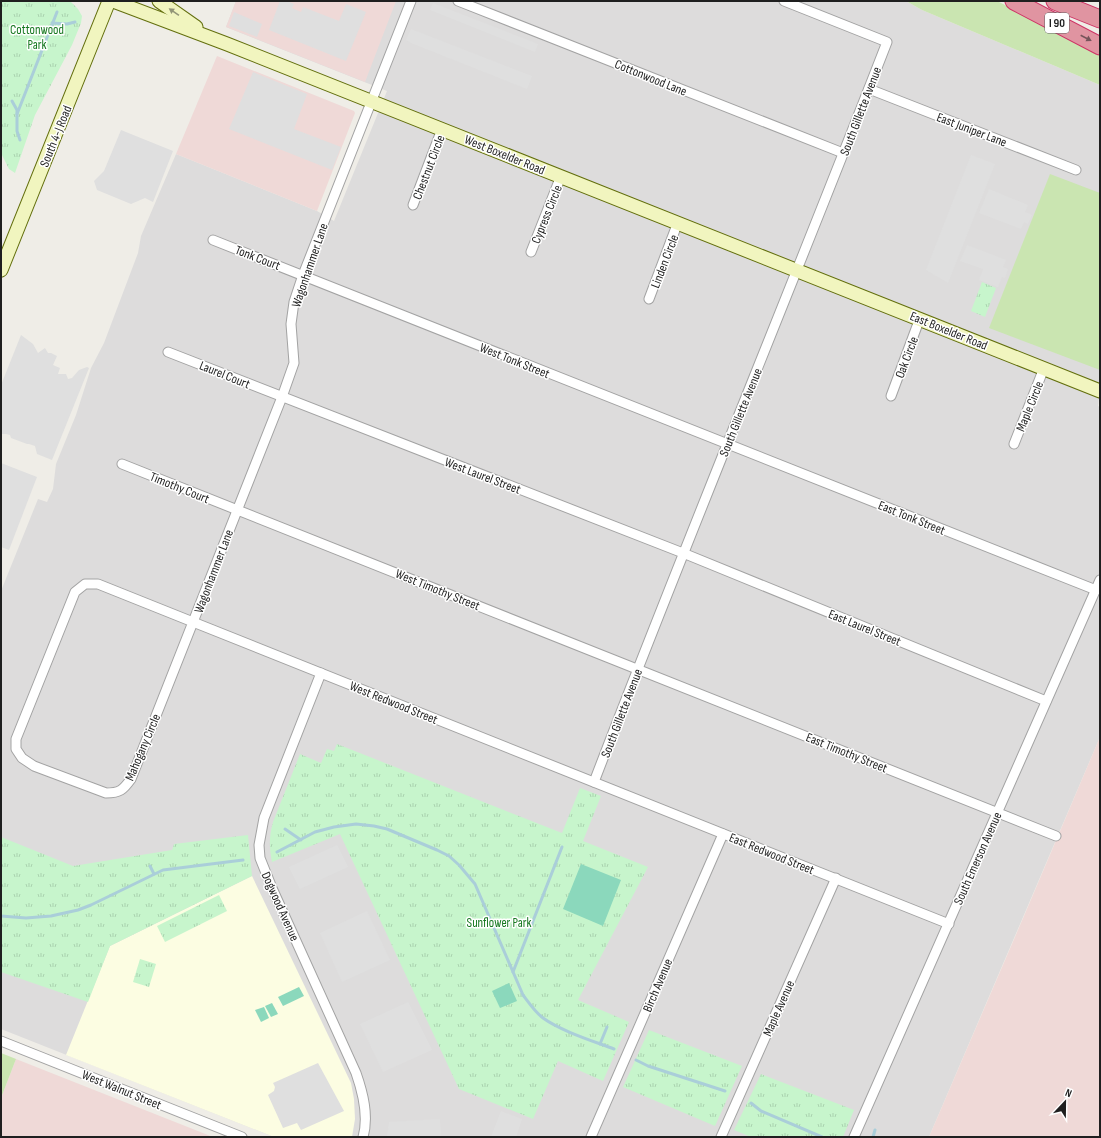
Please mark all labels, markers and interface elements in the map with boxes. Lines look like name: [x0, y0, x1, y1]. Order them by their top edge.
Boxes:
one-way arrow: [169, 8, 180, 16]
road number: I 90: [1045, 13, 1069, 33]
park label: Cottonwood Park: [10, 22, 64, 53]
one-way arrow: [1080, 35, 1092, 41]
street label: Cottonwood Lane: [612, 56, 689, 100]
street label: South Gillette Avenue: [837, 65, 885, 158]
street label: South 4-J Road: [36, 103, 75, 169]
street label: East Juniper Lane: [934, 109, 1009, 151]
street label: West Boxelder Road: [462, 131, 547, 178]
street label: Chestnut Circle: [409, 133, 449, 202]
street label: Cypress Circle: [528, 183, 566, 246]
street label: Wagonhammer Lane: [288, 221, 332, 310]
street label: Linden Circle: [647, 232, 682, 290]
street label: Tonk Court: [233, 242, 283, 274]
street label: East Boxelder Road: [907, 308, 990, 354]
street label: Oak Circle: [892, 334, 922, 380]
street label: West Tonk Street: [477, 340, 552, 382]
street label: Laurel Court: [197, 358, 252, 392]
street label: South Gillette Avenue: [716, 366, 766, 459]
street label: Maple Circle: [1013, 379, 1047, 434]
street label: West Laurel Street: [442, 454, 523, 498]
street label: Timothy Court: [147, 469, 212, 507]
street label: East Tonk Street: [876, 497, 947, 539]
street label: Wagonhammer Lane: [191, 527, 237, 615]
street label: West Timothy Street: [393, 566, 482, 614]
street label: East Laurel Street: [826, 606, 903, 650]
street label: South Gillette Avenue: [598, 667, 646, 760]
street label: West Redwood Street: [347, 678, 440, 728]
street label: Mahogany Circle: [122, 711, 164, 783]
street label: East Timothy Street: [804, 729, 890, 777]
street label: South Emerson Avenue: [950, 810, 1006, 907]
street label: East Redwood Street: [727, 830, 817, 878]
street label: Dogwood Avenue: [258, 869, 302, 944]
park label: Sunflower Park: [467, 915, 531, 931]
street label: Birch Avenue: [640, 956, 676, 1014]
street label: Maple Avenue: [759, 978, 798, 1039]
street label: West Walnut Street: [80, 1067, 164, 1113]
north arrow: [1045, 1082, 1085, 1122]
text: N: [1063, 1086, 1074, 1100]

